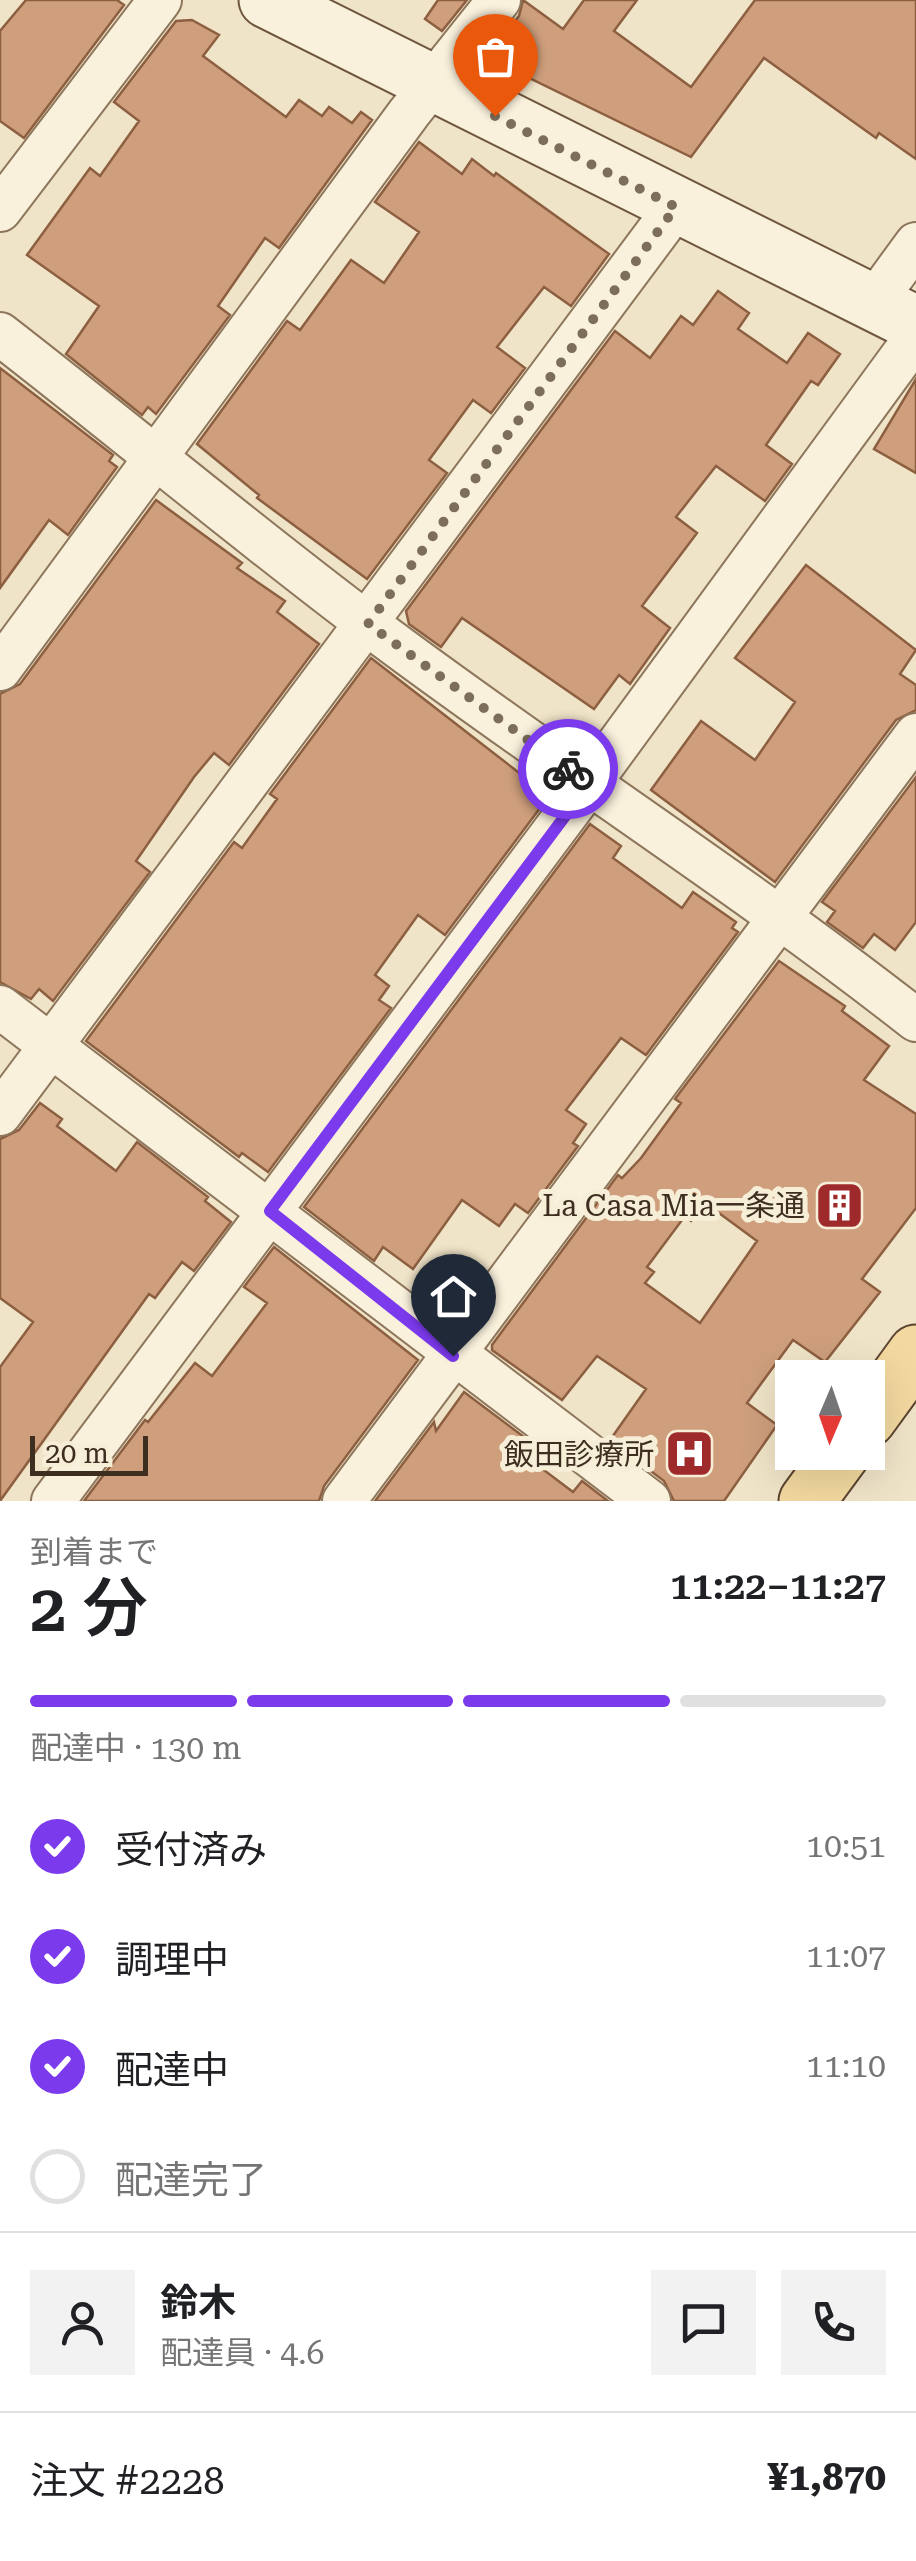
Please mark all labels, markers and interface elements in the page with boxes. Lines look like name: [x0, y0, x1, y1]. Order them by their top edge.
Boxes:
pin: [453, 14, 538, 117]
icon: bag: [468, 29, 523, 84]
courier: [518, 719, 618, 819]
icon: bike: [541, 742, 596, 797]
building icon: La Casa Mia一条通: [814, 1179, 866, 1231]
place label: La Casa Mia一条通: [542, 1188, 805, 1223]
pin: [411, 1254, 496, 1357]
icon: home: [426, 1269, 481, 1324]
north arrow: [775, 1360, 885, 1470]
map controls: [775, 1360, 885, 1470]
hospital icon: 飯田診療所: [663, 1428, 715, 1480]
scale bar: [30, 1431, 148, 1476]
text: 20 m: [45, 1437, 109, 1470]
place label: 飯田診療所: [504, 1437, 654, 1472]
text: 到着まで: [30, 1533, 158, 1571]
text: 11:22–11:27: [670, 1564, 886, 1608]
text: 2 分: [30, 1571, 148, 1647]
text: 配達中 · 130 m: [30, 1729, 241, 1767]
icon: check: [30, 1819, 85, 1874]
text: 10:51: [806, 1827, 886, 1865]
text: 受付済み: [115, 1828, 267, 1872]
icon: check: [30, 1929, 85, 1984]
text: 11:07: [806, 1937, 886, 1975]
text: 調理中: [115, 1938, 229, 1982]
icon: check: [30, 2039, 85, 2094]
text: 11:10: [806, 2047, 886, 2085]
text: 配達中: [115, 2048, 229, 2092]
text: 配達完了: [115, 2158, 267, 2202]
button: person: [30, 2270, 135, 2375]
button: chat: [651, 2270, 756, 2375]
button: phone: [781, 2270, 886, 2375]
text: 鈴木: [160, 2281, 236, 2325]
text: 配達員 · 4.6: [160, 2334, 324, 2372]
text: ¥1,870: [767, 2455, 886, 2499]
text: 注文 #2228: [30, 2459, 225, 2503]

